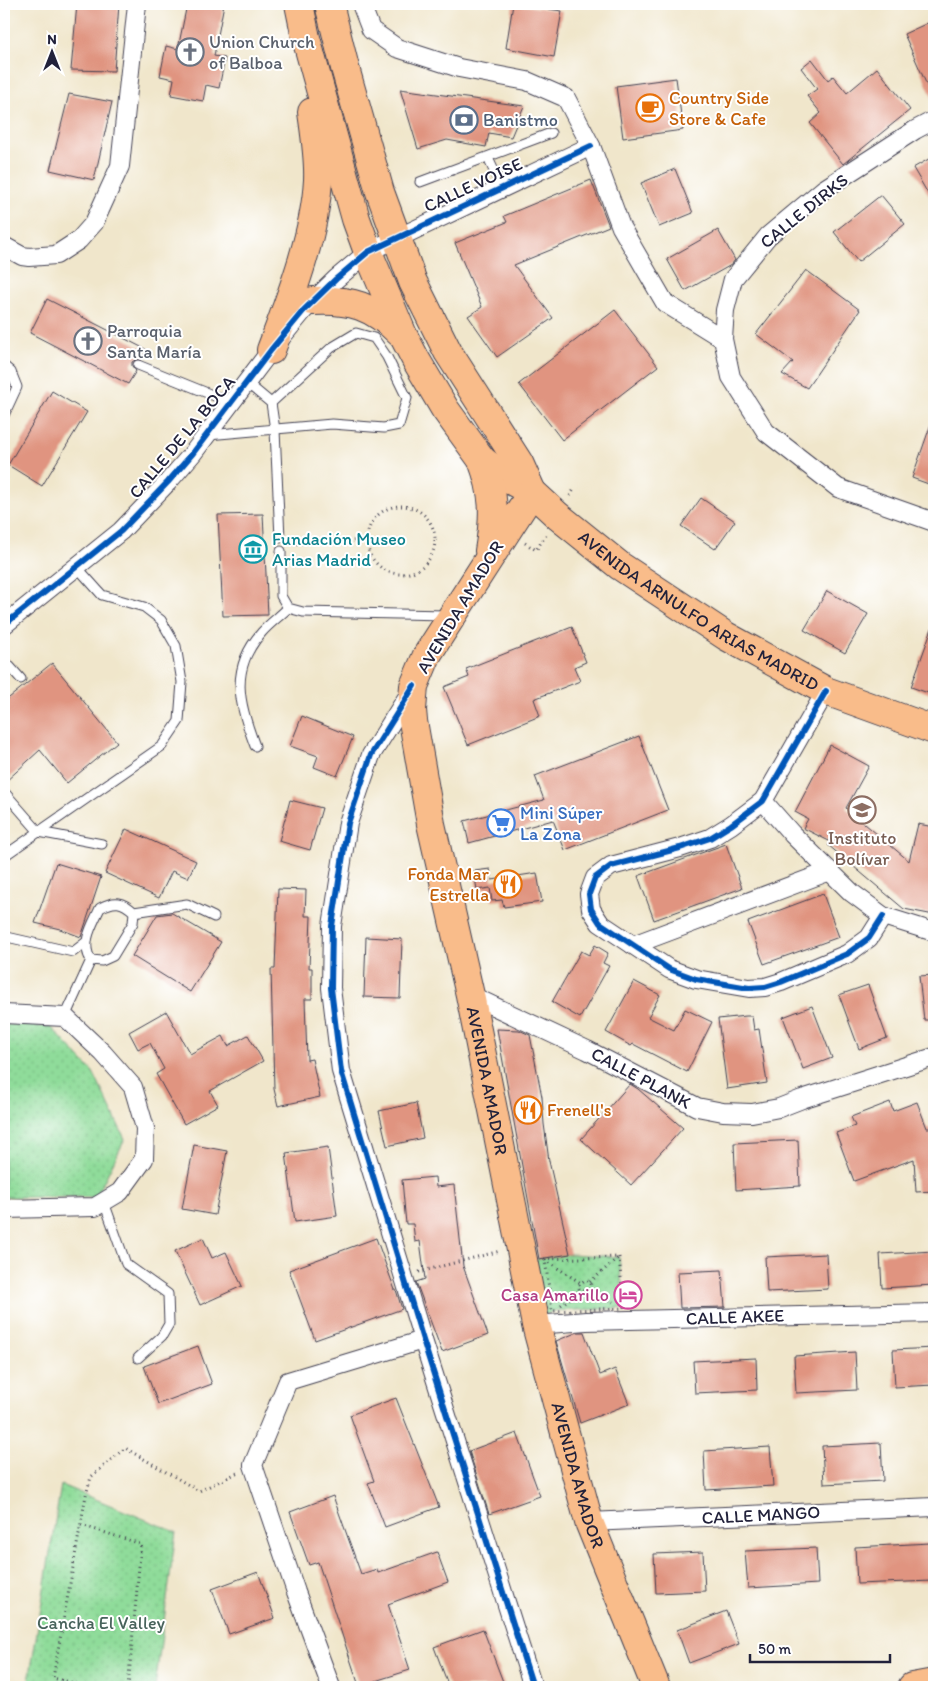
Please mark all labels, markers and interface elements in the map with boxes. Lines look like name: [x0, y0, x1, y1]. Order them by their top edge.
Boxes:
north arrow: [28, 28, 78, 78]
text: N: [47, 31, 57, 48]
place label: Union Church of Balboa: [209, 31, 315, 74]
church icon: Union Church of Balboa: [175, 37, 205, 67]
place label: Country Side Store & Cafe: [669, 87, 769, 130]
cafe icon: Country Side Store & Cafe: [635, 93, 665, 123]
bank icon: Banistmo: [449, 105, 479, 135]
place label: Banistmo: [483, 109, 558, 131]
street label: CALLE VOISE: [420, 153, 526, 217]
street label: CALLE DIRKS: [756, 169, 852, 253]
place label: Parroquia Santa María: [107, 320, 202, 363]
church icon: Parroquia Santa María: [73, 326, 103, 356]
street label: CALLE DE LA BOCA: [124, 371, 240, 503]
street label: AVENIDA ARNULFO ARIAS MADRID: [574, 526, 823, 696]
place label: Fundación Museo Arias Madrid: [272, 528, 406, 571]
museum icon: Fundación Museo Arias Madrid: [238, 534, 268, 564]
street label: AVENIDA AMADOR: [412, 537, 508, 677]
school or university icon: Instituto Bolívar: [847, 795, 877, 825]
place label: Mini Súper La Zona: [520, 802, 603, 845]
supermarket icon: Mini Súper La Zona: [486, 808, 516, 838]
place label: Instituto Bolívar: [828, 827, 896, 870]
place label: Fonda Mar Estrella: [407, 863, 490, 906]
restaurant icon: Fonda Mar Estrella: [493, 869, 523, 899]
street label: AVENIDA AMADOR: [462, 1005, 513, 1157]
street label: CALLE PLANK: [587, 1042, 695, 1114]
restaurant icon: Frenell's: [513, 1095, 543, 1125]
place label: Frenell's: [547, 1099, 612, 1121]
hotel icon: Casa Amarillo: [613, 1280, 643, 1310]
place label: Casa Amarillo: [501, 1284, 609, 1306]
street label: CALLE AKEE: [685, 1304, 785, 1330]
street label: AVENIDA AMADOR: [546, 1400, 609, 1551]
street label: CALLE MANGO: [701, 1501, 821, 1529]
park label: Cancha El Valley: [37, 1612, 166, 1634]
scale bar: [750, 1631, 890, 1663]
text: 50 m: [758, 1640, 791, 1658]

